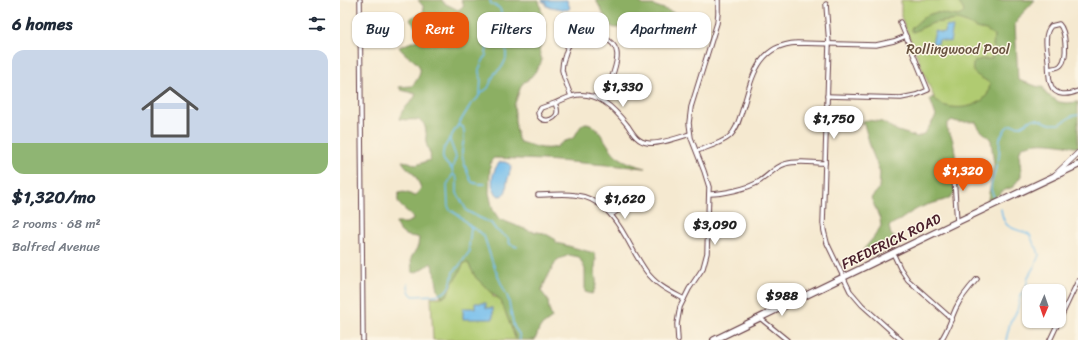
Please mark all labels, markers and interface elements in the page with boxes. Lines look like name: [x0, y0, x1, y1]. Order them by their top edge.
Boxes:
text: 6 homes: [12, 9, 72, 39]
chip: Buy: [352, 12, 404, 48]
chip: Rent: [412, 12, 469, 48]
chip: Filters: [477, 12, 546, 48]
chip: New: [554, 12, 609, 48]
chip: Apartment: [617, 12, 711, 48]
icon: filters: [306, 13, 328, 35]
park label: Rollingwood Pool: [906, 37, 1011, 62]
pin: $1,330: [590, 74, 656, 108]
text: $1,330: [603, 75, 643, 98]
icon: home: [134, 76, 206, 148]
pin: $1,750: [801, 106, 867, 140]
text: $1,750: [813, 107, 855, 130]
pin: $1,320: [930, 158, 996, 192]
text: $1,320: [943, 159, 983, 182]
text: $1,320/mo: [12, 182, 95, 212]
pin: $1,620: [592, 186, 658, 220]
text: $1,620: [605, 187, 645, 210]
street label: FREDERICK ROAD: [837, 206, 946, 277]
text: 2 rooms · 68 m²: [12, 212, 101, 235]
pin: $3,090: [682, 212, 748, 246]
text: $3,090: [693, 213, 737, 236]
text: Balfred Avenue: [12, 235, 100, 258]
pin: $988: [758, 283, 806, 317]
text: $988: [766, 284, 798, 307]
north arrow: [1022, 284, 1066, 328]
map controls: [1022, 284, 1066, 328]

